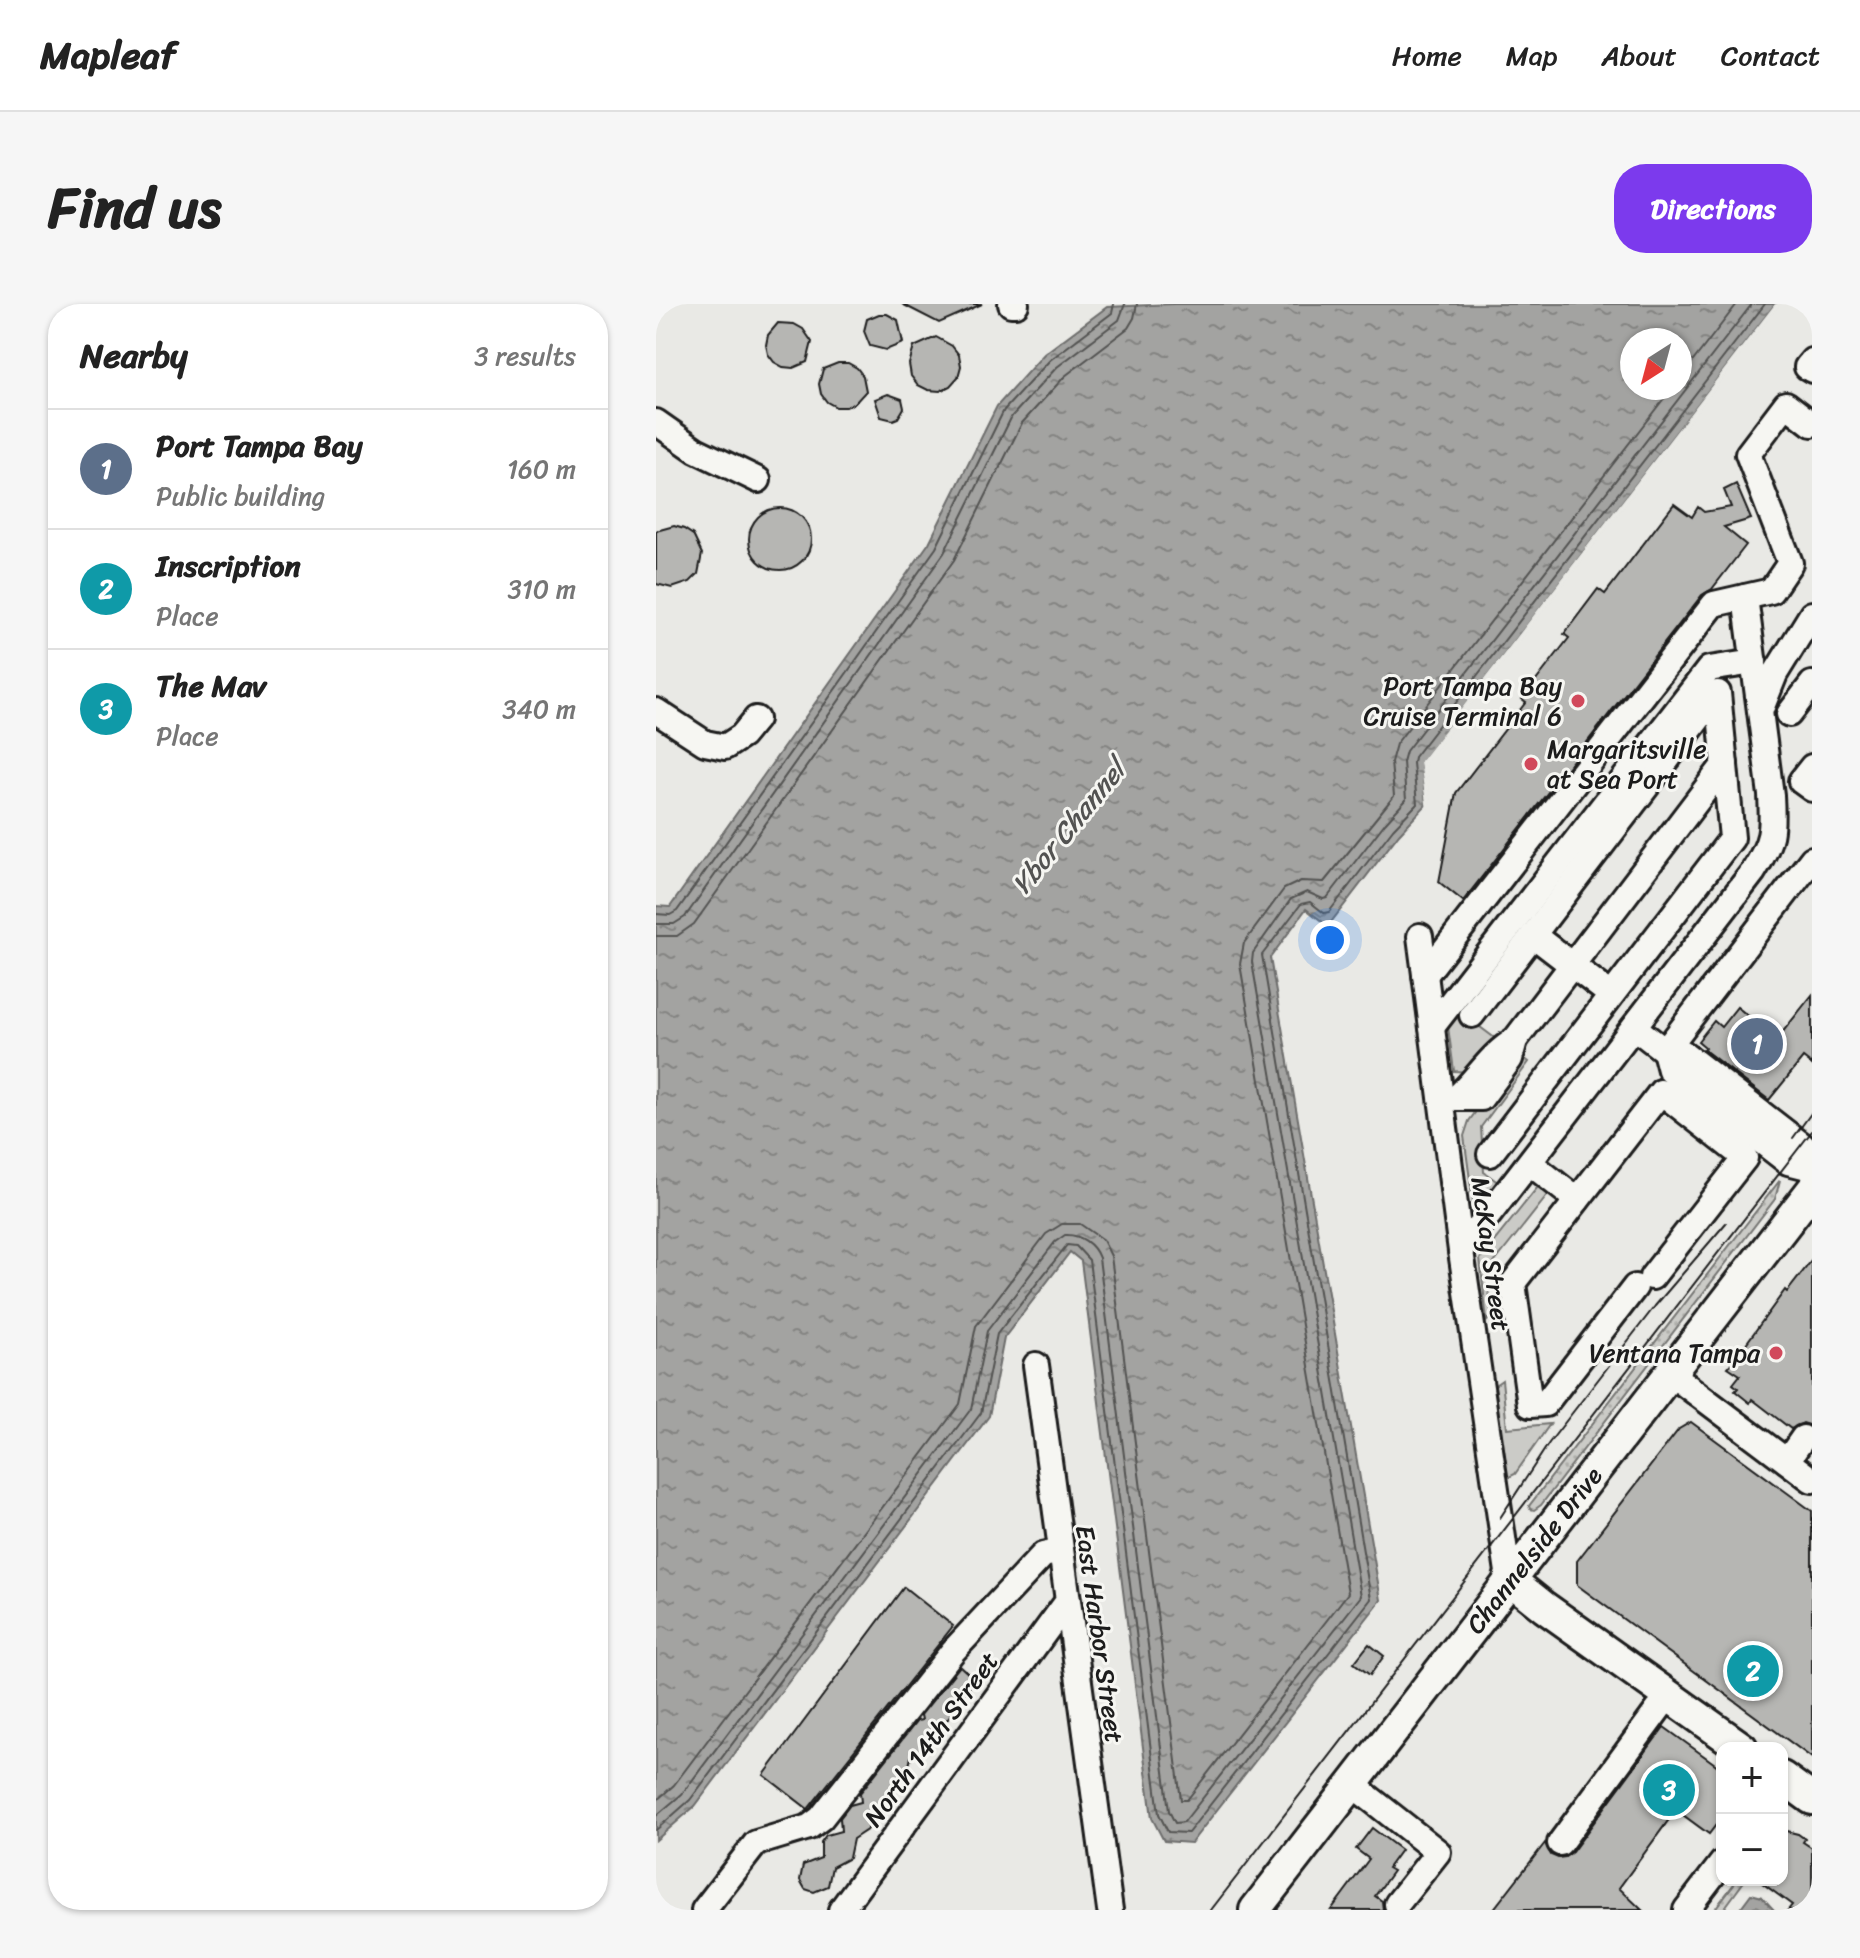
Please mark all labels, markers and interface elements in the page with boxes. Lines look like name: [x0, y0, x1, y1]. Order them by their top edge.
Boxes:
text: Mapleaf: [40, 22, 176, 89]
text: Home: [1392, 31, 1462, 80]
text: Map: [1506, 31, 1557, 80]
text: About: [1601, 31, 1677, 80]
text: Contact: [1721, 31, 1820, 80]
text: Find us: [48, 159, 221, 258]
button: Directions: [1614, 164, 1812, 253]
text: Nearby: [80, 326, 188, 386]
north arrow: [1620, 328, 1692, 400]
text: 3 results: [474, 333, 576, 379]
text: Port Tampa Bay: [156, 419, 363, 473]
text: 1: [100, 446, 112, 492]
text: 160 m: [507, 446, 576, 492]
text: Public building: [156, 473, 325, 519]
text: Inscription: [156, 539, 301, 593]
text: 2: [98, 566, 114, 612]
text: 310 m: [507, 566, 576, 612]
text: Place: [156, 593, 219, 639]
text: The Mav: [156, 659, 266, 713]
place label: Port Tampa Bay Cruise Terminal 6: [1363, 663, 1563, 739]
text: 3: [99, 686, 113, 732]
text: 340 m: [502, 686, 576, 732]
marker: Port Tampa Bay Cruise Terminal 6: [1569, 692, 1587, 710]
text: Place: [156, 713, 219, 759]
place label: Margaritsville at Sea Port: [1547, 726, 1707, 802]
water label: Ybor Channel: [998, 744, 1142, 906]
marker: Margaritsville at Sea Port: [1522, 755, 1540, 773]
your location: [1310, 920, 1350, 960]
pin: 1: [1731, 1014, 1783, 1074]
street label: McKay Street: [1457, 1174, 1525, 1334]
place label: Ventana Tampa: [1589, 1330, 1761, 1376]
marker: Ventana Tampa: [1767, 1344, 1785, 1362]
street label: Channelside Drive: [1453, 1456, 1615, 1644]
street label: East Harbor Street: [1062, 1522, 1138, 1746]
street label: North 14th Street: [851, 1641, 1011, 1837]
pin: 2: [1727, 1641, 1779, 1701]
map controls: [1716, 1742, 1788, 1886]
button: +: [1716, 1742, 1788, 1814]
pin: 3: [1643, 1760, 1695, 1820]
button: −: [1716, 1814, 1788, 1886]

